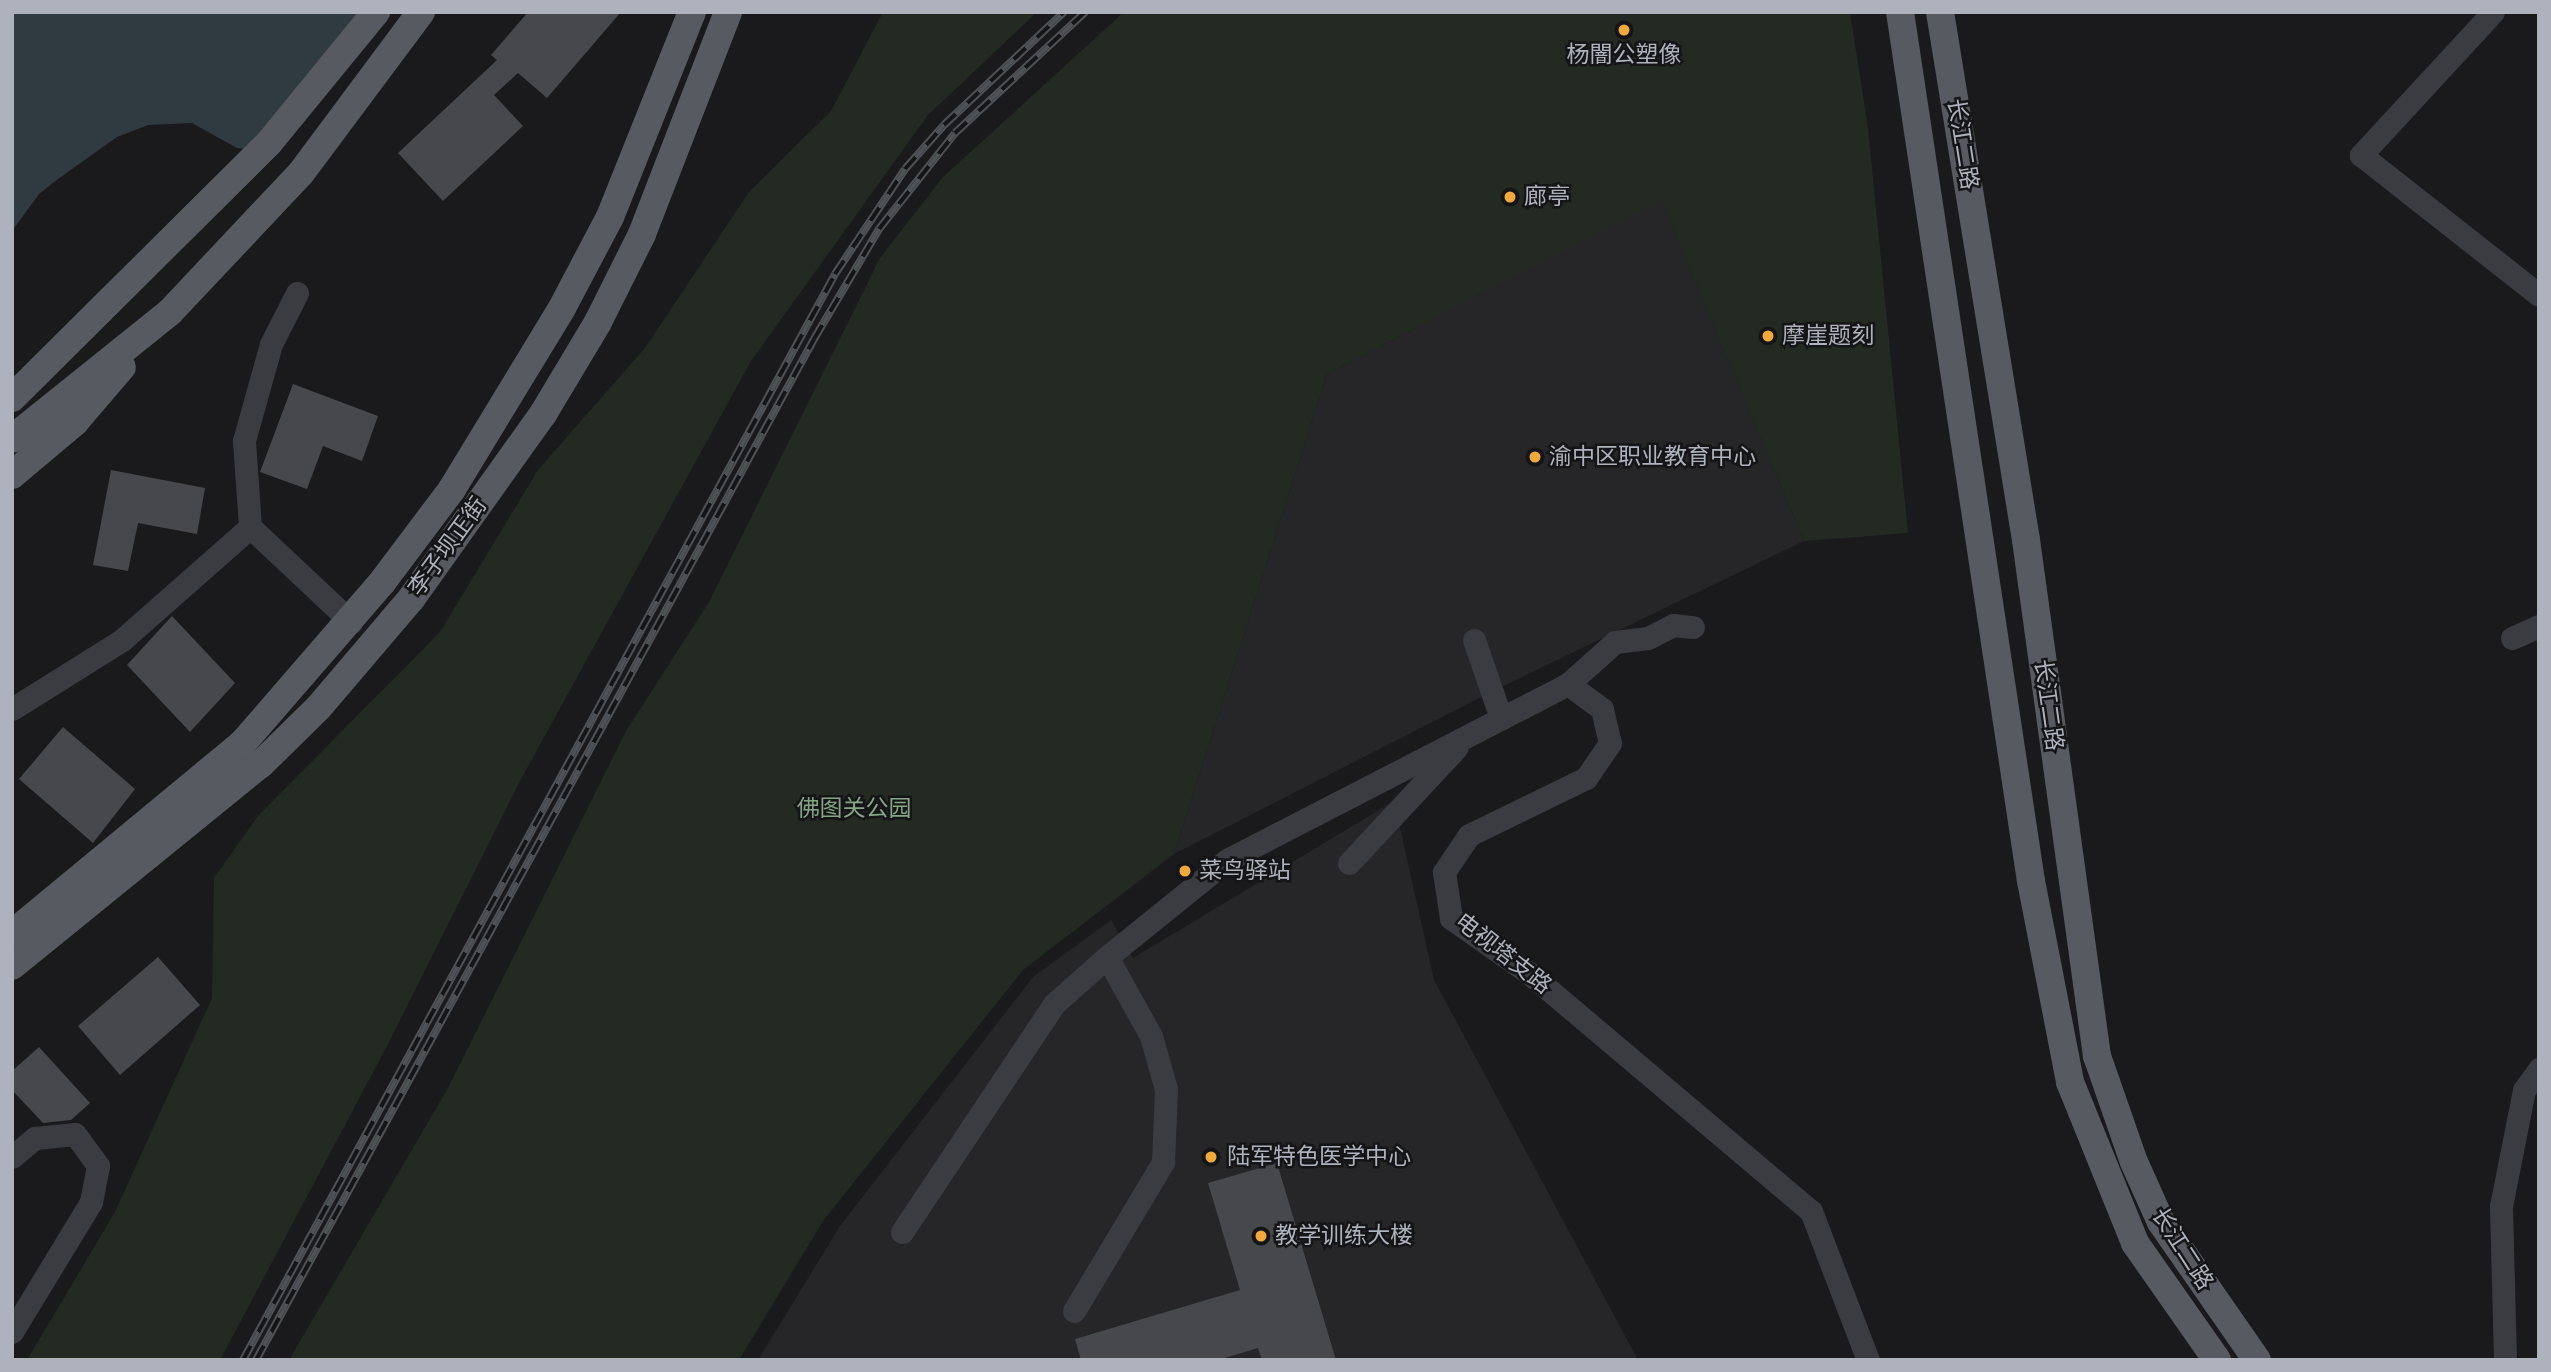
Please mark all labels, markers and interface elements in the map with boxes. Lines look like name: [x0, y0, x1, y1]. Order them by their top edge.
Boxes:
marker: 杨闇公塑像: [1616, 22, 1632, 38]
place label: 杨闇公塑像: [1567, 41, 1681, 69]
street label: 长江二路: [1941, 96, 1983, 192]
place label: 廊亭: [1524, 183, 1570, 211]
marker: 廊亭: [1502, 189, 1518, 205]
place label: 摩崖题刻: [1782, 322, 1874, 350]
marker: 摩崖题刻: [1760, 328, 1776, 344]
place label: 渝中区职业教育中心: [1549, 443, 1756, 471]
marker: 渝中区职业教育中心: [1527, 449, 1543, 465]
street label: 李子坝正街: [403, 492, 493, 602]
street label: 长江二路: [2028, 658, 2068, 752]
park label: 佛图关公园: [797, 795, 911, 823]
place label: 菜鸟驿站: [1199, 857, 1291, 885]
marker: 菜鸟驿站: [1177, 863, 1193, 879]
street label: 电视塔支路: [1449, 908, 1557, 1000]
place label: 陆军特色医学中心: [1227, 1143, 1411, 1171]
marker: 陆军特色医学中心: [1201, 1147, 1221, 1167]
street label: 长江二路: [2145, 1203, 2219, 1295]
place label: 教学训练大楼: [1275, 1222, 1413, 1250]
marker: 教学训练大楼: [1253, 1228, 1269, 1244]

